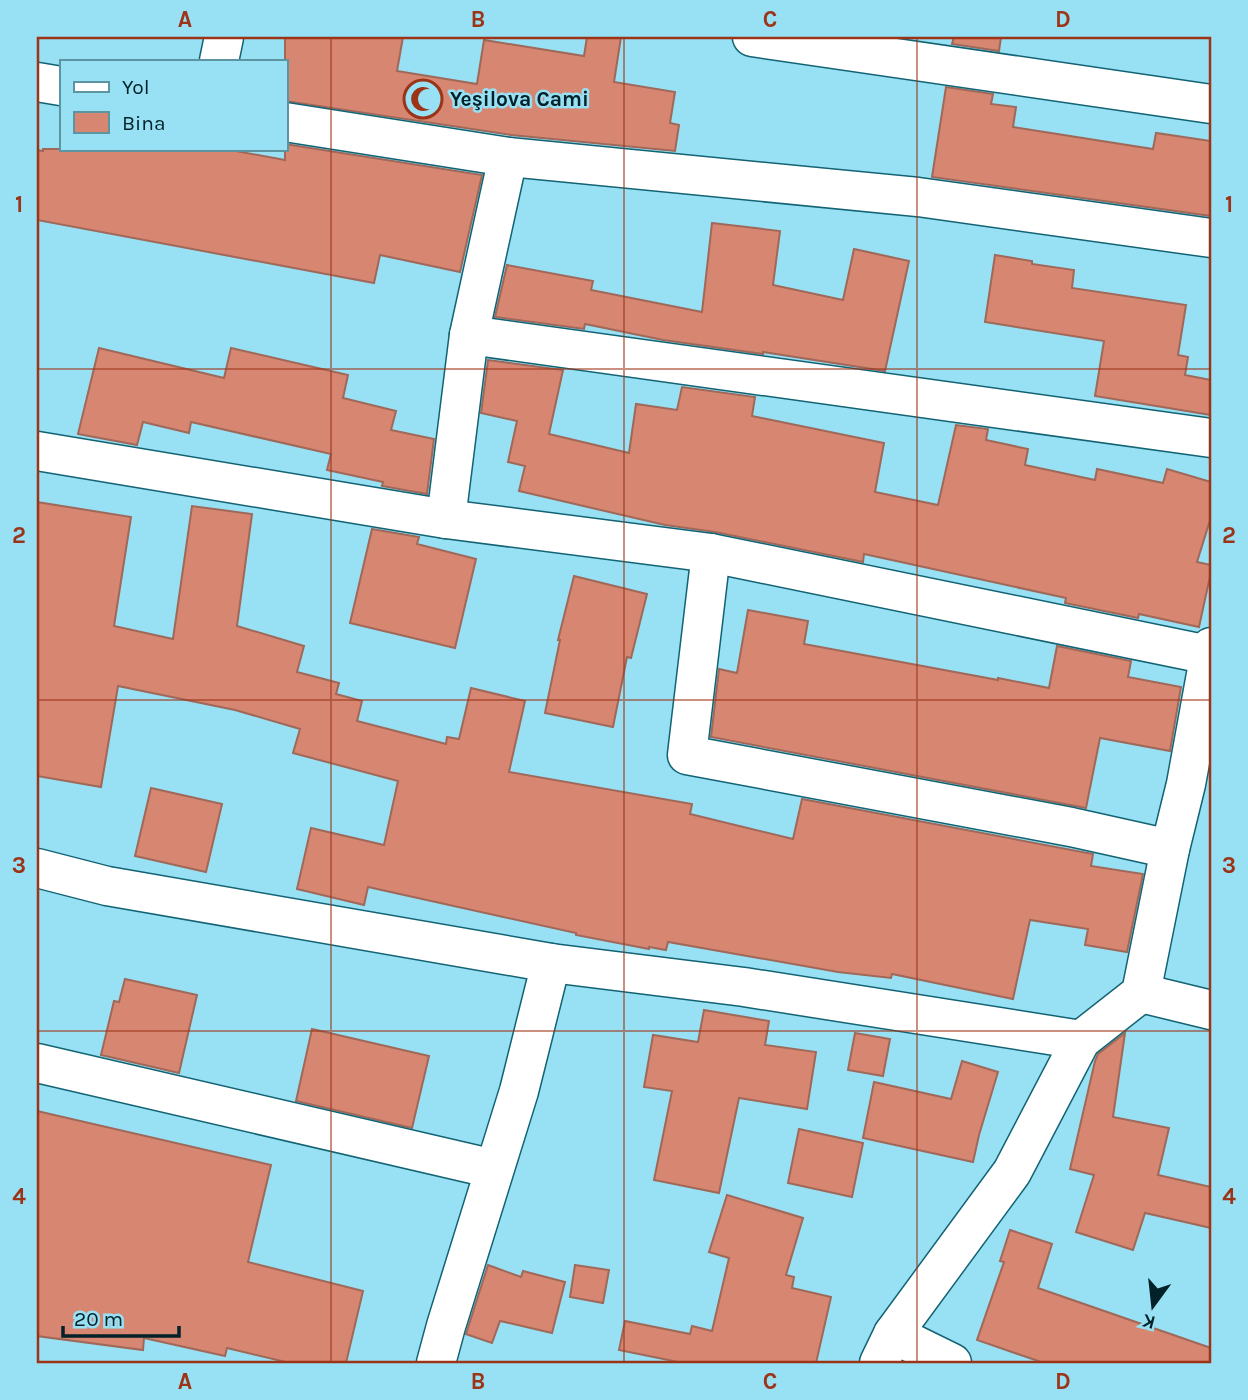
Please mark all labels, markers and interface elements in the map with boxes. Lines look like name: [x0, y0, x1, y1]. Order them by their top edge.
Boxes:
text: A: [178, 6, 192, 33]
text: B: [471, 6, 485, 33]
text: C: [763, 6, 777, 33]
text: D: [1055, 6, 1071, 33]
legend: [60, 60, 287, 150]
text: Yol: [122, 75, 150, 99]
mosque icon: Yeşilova Cami: [402, 78, 444, 120]
place label: Yeşilova Cami: [450, 87, 589, 111]
text: Bina: [122, 111, 166, 135]
text: 1: [15, 191, 23, 218]
text: 1: [1225, 191, 1233, 218]
text: 2: [12, 522, 26, 549]
text: 2: [1222, 522, 1236, 549]
text: 3: [12, 852, 26, 879]
text: 3: [1222, 852, 1236, 879]
text: 4: [12, 1183, 26, 1210]
text: 4: [1222, 1183, 1236, 1210]
north arrow: [1118, 1270, 1188, 1340]
scale bar: [63, 1295, 178, 1339]
text: 20 m: [74, 1307, 123, 1331]
text: K: [1139, 1309, 1158, 1334]
text: A: [178, 1368, 192, 1395]
text: B: [471, 1368, 485, 1395]
text: C: [763, 1368, 777, 1395]
text: D: [1055, 1368, 1071, 1395]

